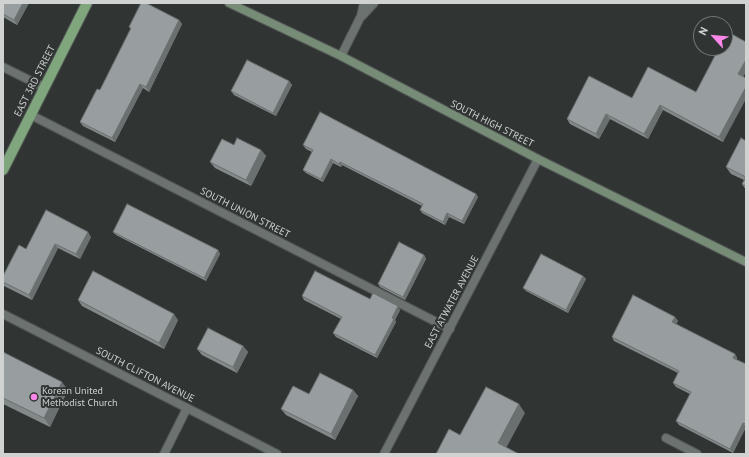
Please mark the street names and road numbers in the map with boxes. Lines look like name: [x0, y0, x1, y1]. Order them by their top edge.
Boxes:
street label: EAST 3RD STREET: [12, 43, 58, 119]
street label: SOUTH HIGH STREET: [448, 98, 536, 150]
street label: SOUTH UNION STREET: [198, 185, 292, 241]
street label: EAST ATWATER AVENUE: [422, 254, 482, 350]
street label: SOUTH CLIFTON AVENUE: [94, 345, 196, 405]

